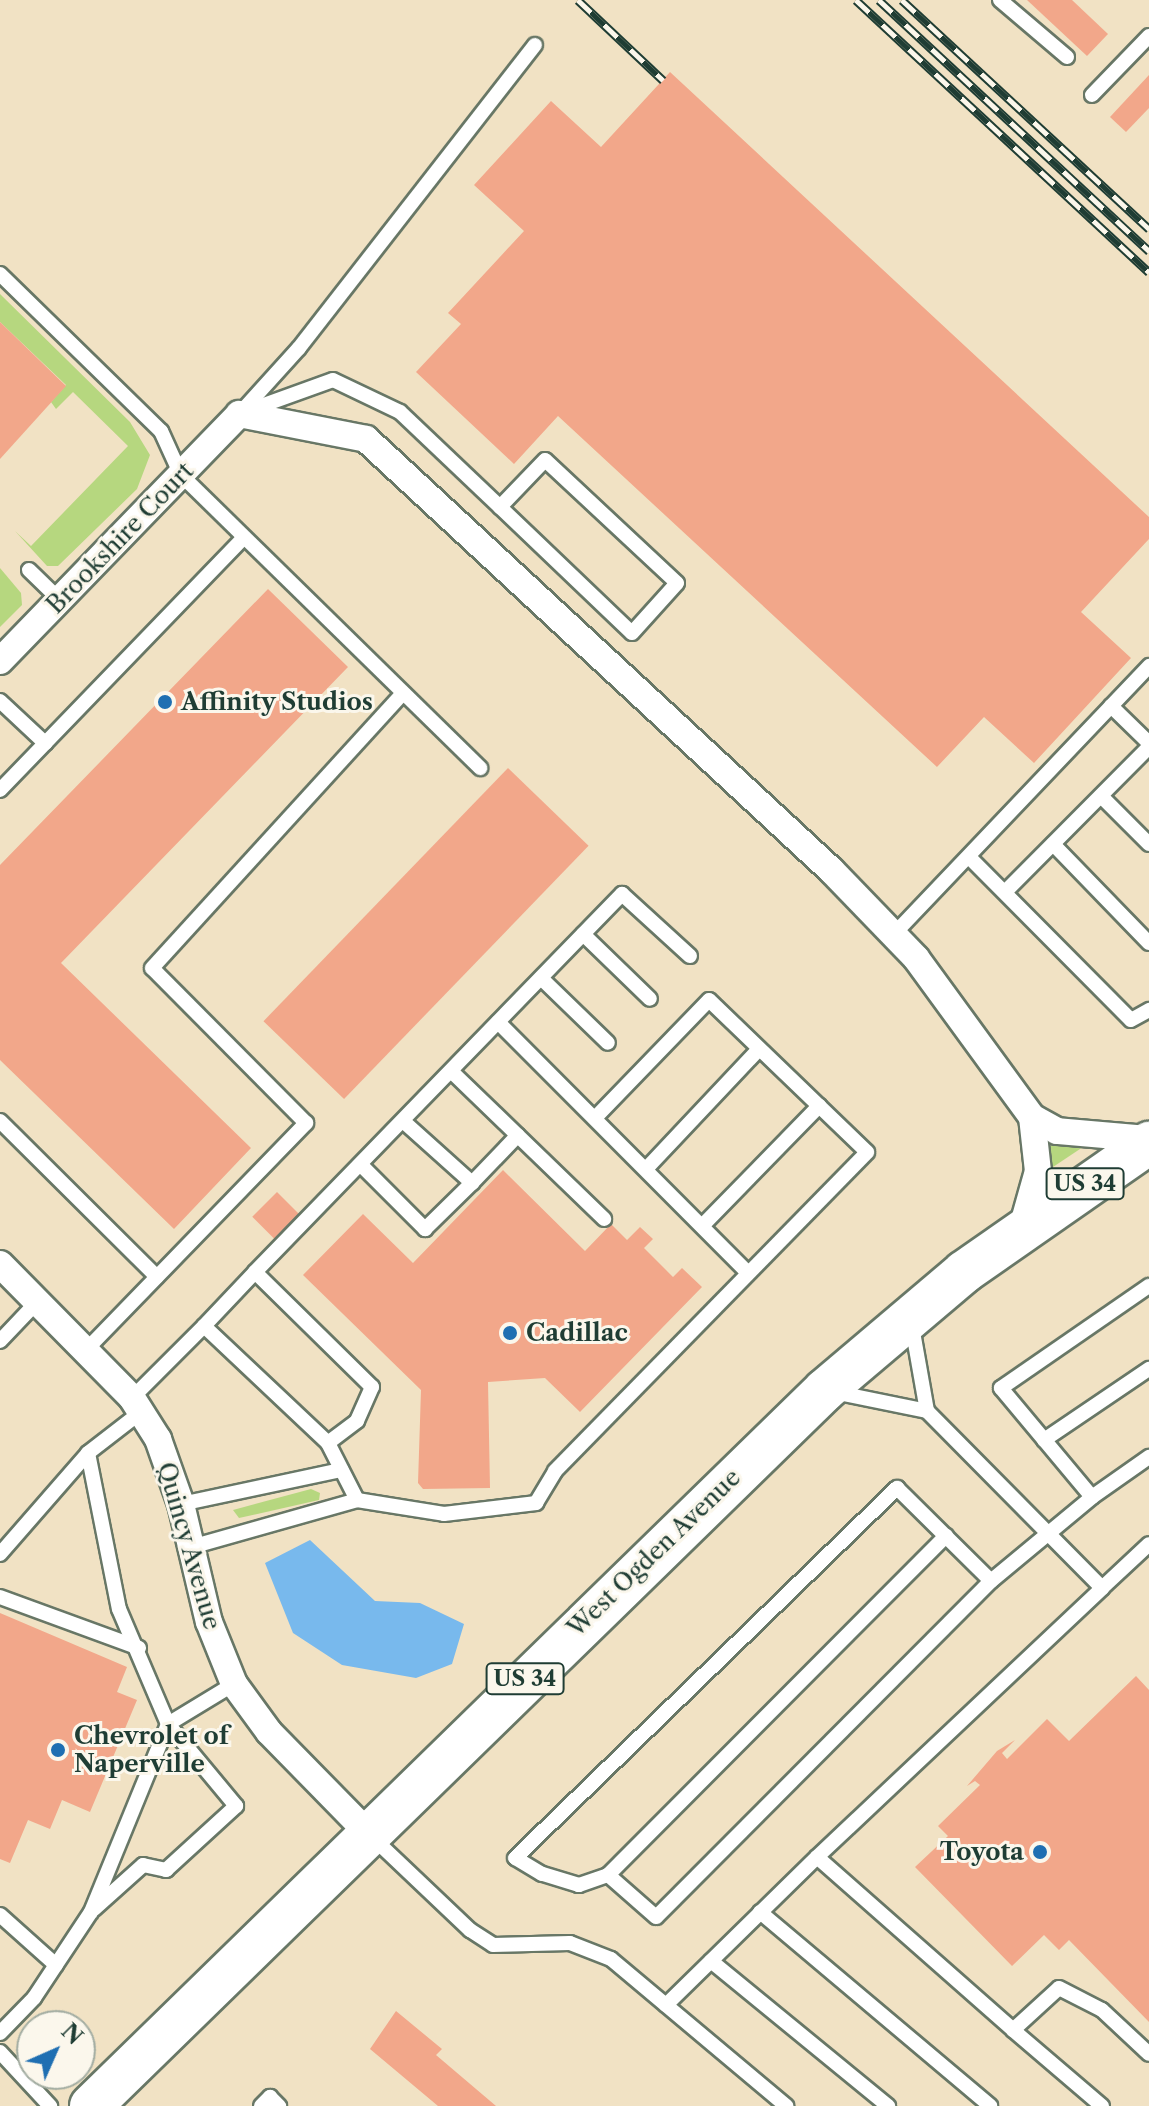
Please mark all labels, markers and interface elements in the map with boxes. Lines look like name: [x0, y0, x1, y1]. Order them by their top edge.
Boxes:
street label: Brookshire Court: [41, 457, 199, 619]
place label: Affinity Studios: [181, 688, 374, 716]
marker: Affinity Studios: [156, 693, 174, 711]
road number: US 34: [1045, 1166, 1125, 1202]
place label: Cadillac: [526, 1319, 628, 1347]
marker: Cadillac: [501, 1324, 519, 1342]
street label: Quincy Avenue: [151, 1458, 227, 1634]
street label: West Ogden Avenue: [561, 1463, 747, 1643]
road number: US 34: [485, 1661, 565, 1697]
place label: Chevrolet of Naperville: [74, 1722, 229, 1778]
marker: Chevrolet of Naperville: [49, 1741, 67, 1759]
place label: Toyota: [940, 1838, 1024, 1866]
marker: Toyota: [1031, 1843, 1049, 1861]
north arrow: [16, 2010, 96, 2090]
text: N: [56, 2018, 88, 2050]

